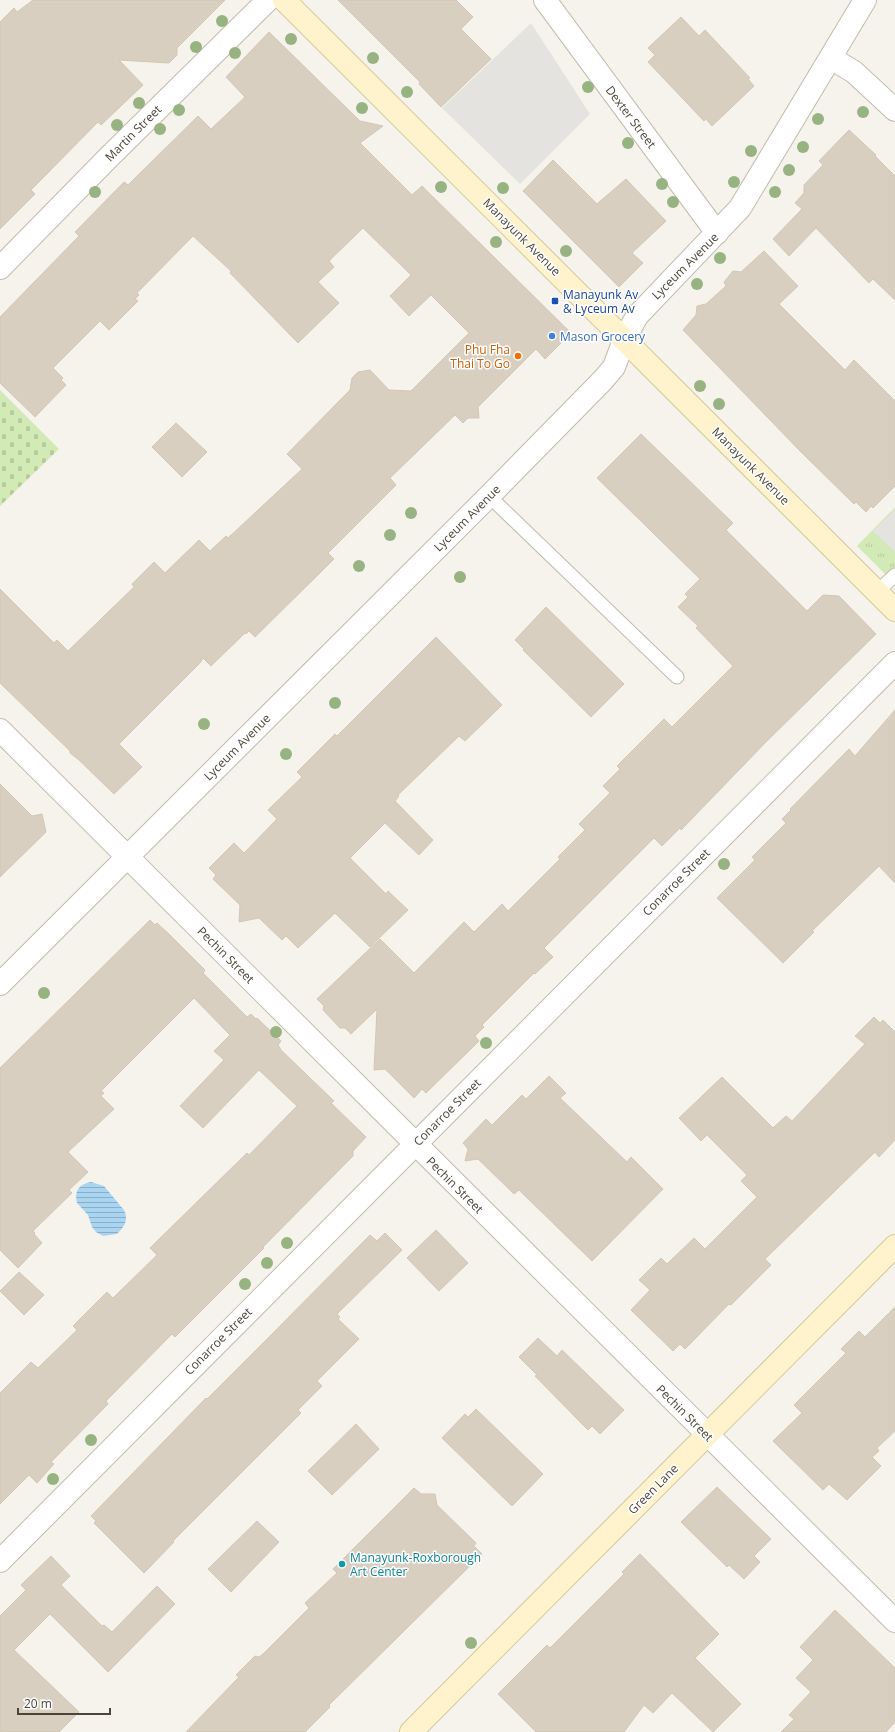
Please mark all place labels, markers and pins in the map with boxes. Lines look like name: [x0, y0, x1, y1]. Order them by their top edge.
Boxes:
place label: Manayunk Av & Lyceum Av: [563, 286, 638, 317]
marker: Manayunk Av & Lyceum Av: [550, 296, 560, 306]
place label: Mason Grocery: [560, 328, 646, 345]
marker: Mason Grocery: [547, 331, 557, 341]
place label: Phu Fha Thai To Go: [450, 341, 510, 372]
marker: Phu Fha Thai To Go: [513, 351, 523, 361]
place label: Manayunk-Roxborough Art Center: [350, 1549, 481, 1580]
marker: Manayunk-Roxborough Art Center: [337, 1559, 347, 1569]

